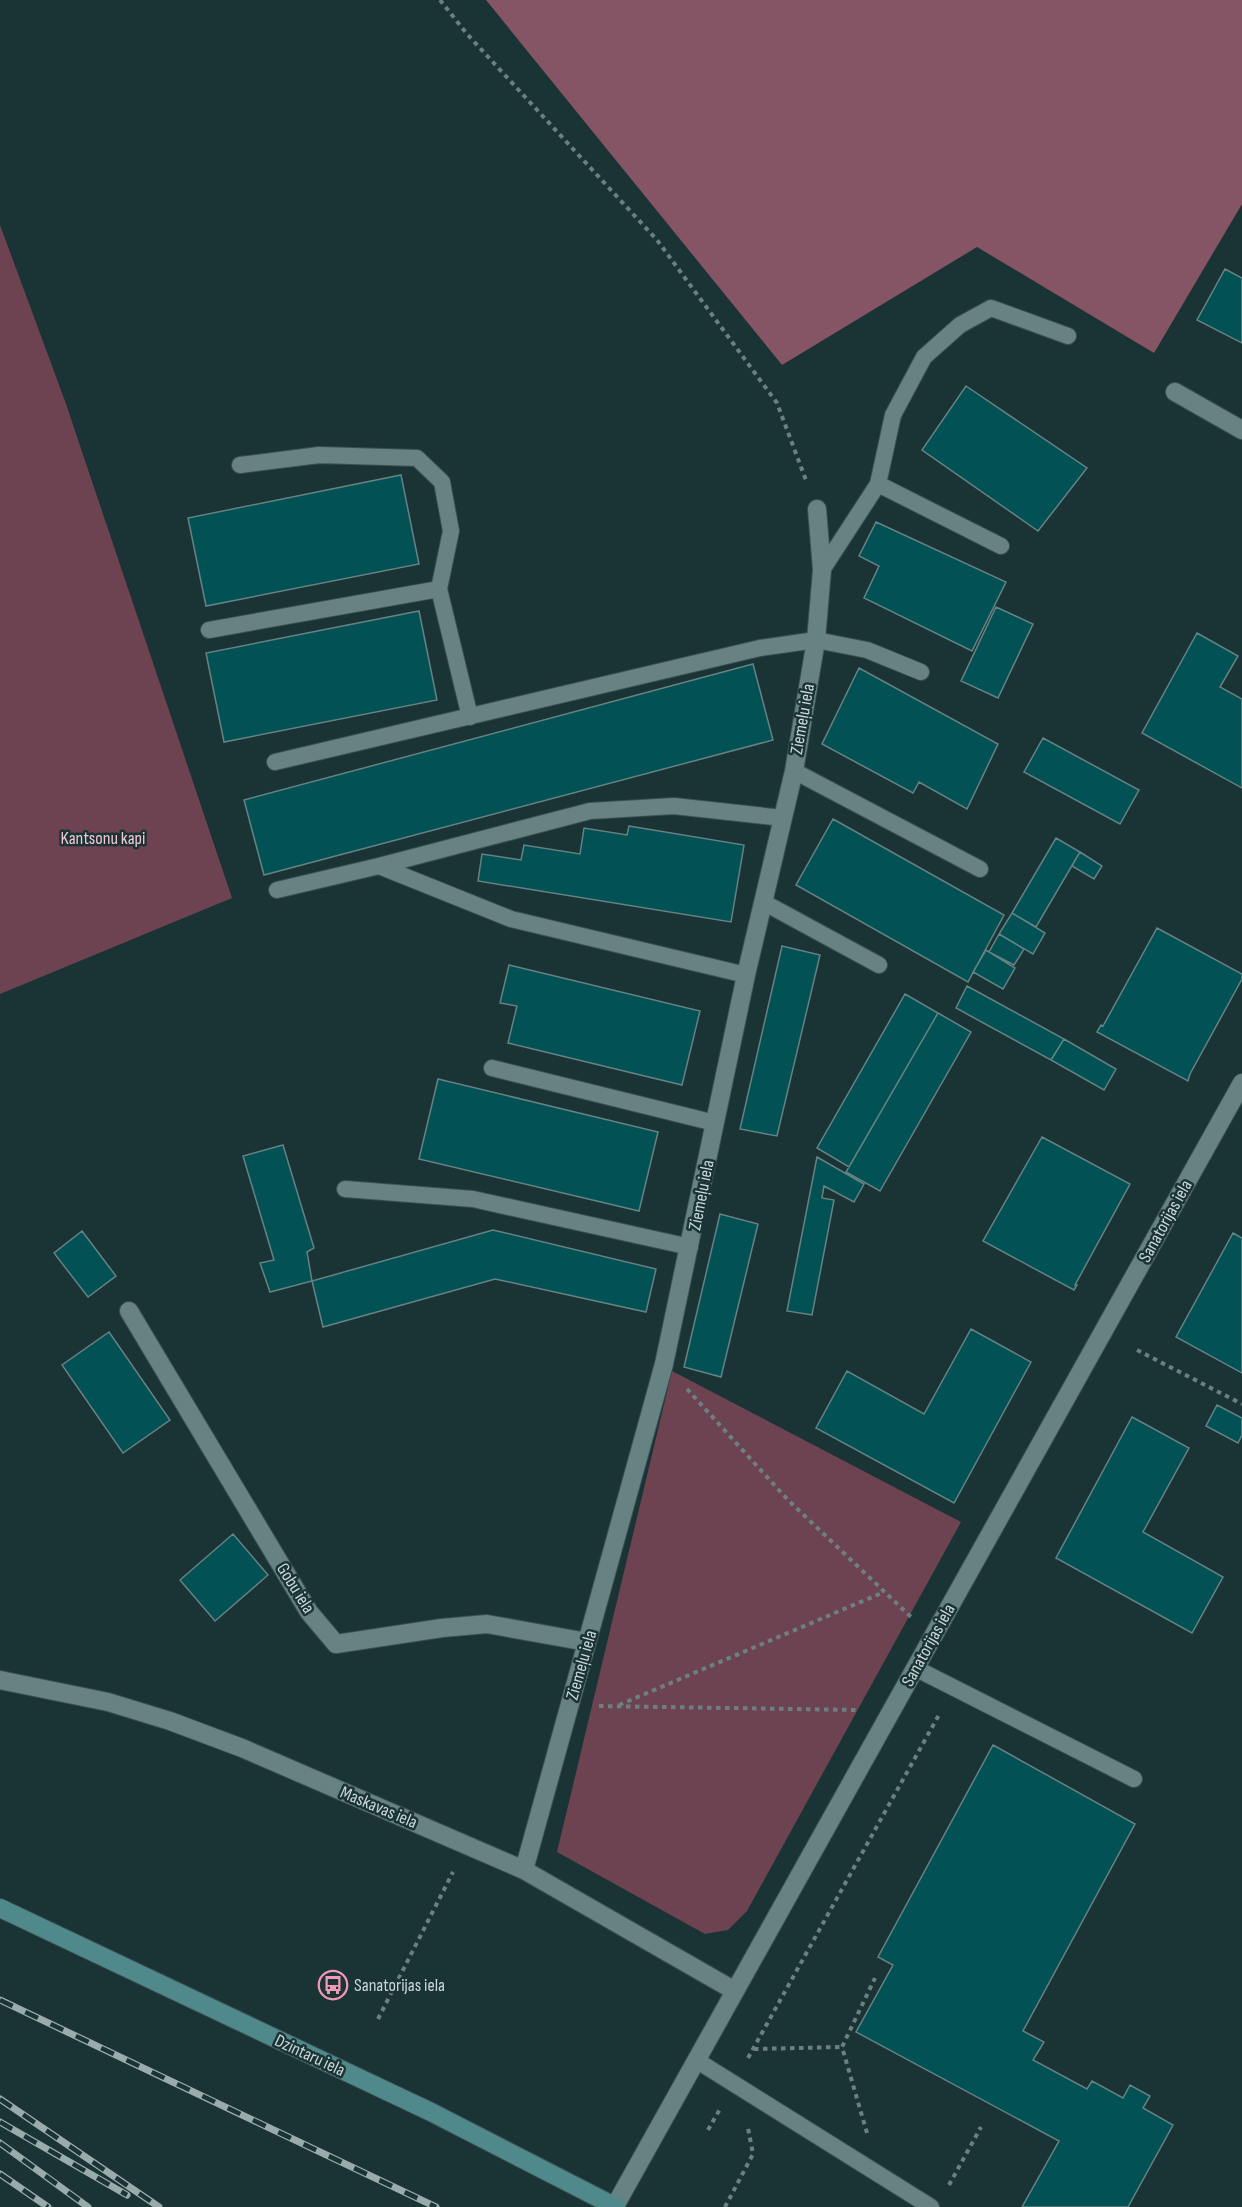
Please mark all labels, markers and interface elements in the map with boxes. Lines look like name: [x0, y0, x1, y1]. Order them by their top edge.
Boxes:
street label: Ziemeļu iela: [786, 682, 819, 756]
park label: Kantsonu kapi: [61, 828, 145, 849]
street label: Ziemeļu iela: [684, 1158, 719, 1232]
street label: Sanatorijas iela: [1134, 1176, 1197, 1266]
street label: Gobu iela: [272, 1559, 319, 1617]
street label: Sanatorijas iela: [897, 1600, 960, 1690]
street label: Ziemeļu iela: [562, 1628, 601, 1702]
street label: Maskavas iela: [337, 1782, 421, 1833]
bus stop icon: Sanatorijas iela: [317, 1969, 349, 2001]
place label: Sanatorijas iela: [354, 1975, 445, 1996]
street label: Dzintaru iela: [271, 2030, 348, 2081]

